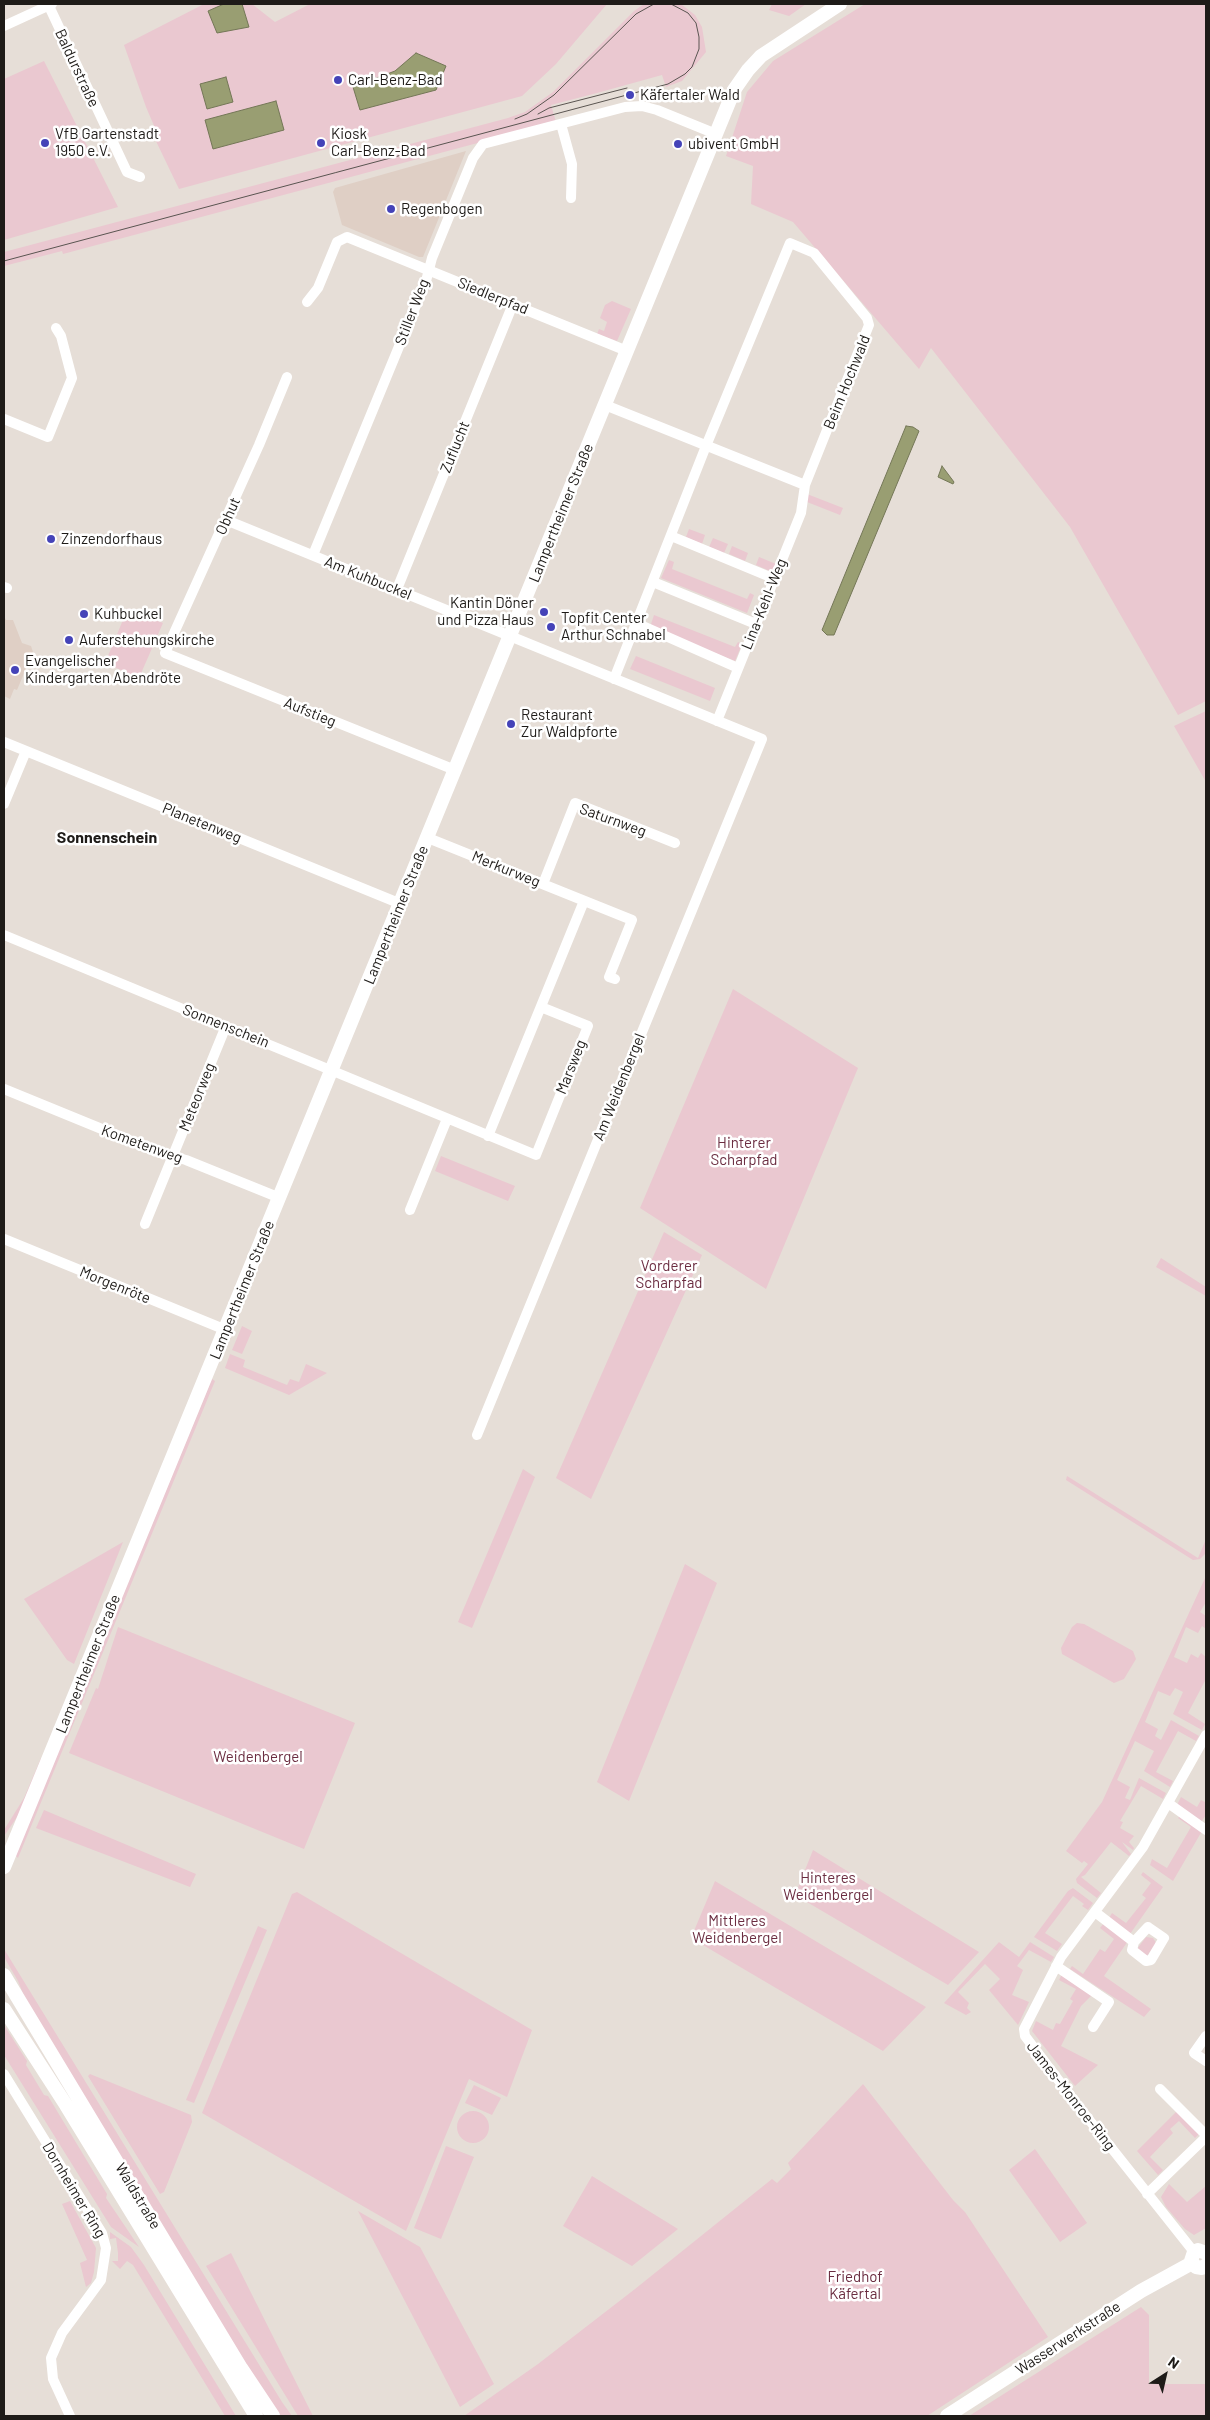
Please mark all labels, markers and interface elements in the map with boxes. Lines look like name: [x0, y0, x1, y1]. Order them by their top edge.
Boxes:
street label: Baldurstraße: [51, 26, 103, 110]
place label: Carl-Benz-Bad: [348, 71, 443, 89]
marker: Carl-Benz-Bad: [332, 74, 344, 86]
place label: Käfertaler Wald: [640, 86, 740, 104]
marker: Käfertaler Wald: [624, 89, 636, 101]
place label: VfB Gartenstadt 1950 e.V.: [55, 125, 159, 160]
place label: Kiosk Carl-Benz-Bad: [331, 125, 426, 160]
place label: ubivent GmbH: [688, 135, 779, 153]
marker: VfB Gartenstadt 1950 e.V.: [39, 137, 51, 149]
marker: Kiosk Carl-Benz-Bad: [315, 137, 327, 149]
marker: ubivent GmbH: [672, 138, 684, 150]
place label: Regenbogen: [401, 200, 483, 218]
marker: Regenbogen: [385, 203, 397, 215]
street label: Siedlerpfad: [455, 274, 531, 318]
street label: Stiller Weg: [391, 276, 433, 348]
street label: Beim Hochwald: [820, 332, 874, 432]
street label: Zuflucht: [436, 418, 474, 476]
street label: Lampertheimer Straße: [525, 441, 597, 585]
street label: Obhut: [212, 494, 244, 538]
place label: Zinzendorfhaus: [61, 530, 162, 548]
marker: Zinzendorfhaus: [45, 533, 57, 545]
street label: Am Kuhbuckel: [322, 552, 414, 604]
street label: Lina-Kehl-Weg: [738, 556, 790, 652]
place label: Kantin Döner und Pizza Haus: [437, 594, 534, 629]
place label: Kuhbuckel: [94, 605, 162, 623]
marker: Kantin Döner und Pizza Haus: [538, 606, 550, 618]
marker: Kuhbuckel: [78, 608, 90, 620]
place label: Topfit Center Arthur Schnabel: [561, 609, 666, 644]
marker: Topfit Center Arthur Schnabel: [545, 621, 557, 633]
place label: Auferstehungskirche: [79, 631, 214, 649]
marker: Auferstehungskirche: [63, 634, 75, 646]
place label: Evangelischer Kindergarten Abendröte: [25, 652, 181, 687]
marker: Evangelischer Kindergarten Abendröte: [9, 664, 21, 676]
street label: Aufstieg: [281, 693, 339, 731]
place label: Restaurant Zur Waldpforte: [521, 706, 617, 741]
marker: Restaurant Zur Waldpforte: [505, 718, 517, 730]
street label: Planetenweg: [160, 799, 244, 847]
street label: Saturnweg: [577, 800, 649, 840]
district label: Sonnenschein: [57, 828, 157, 848]
street label: Lampertheimer Straße: [360, 843, 432, 987]
street label: Merkurweg: [469, 847, 543, 891]
street label: Sonnenschein: [180, 1000, 272, 1052]
street label: Am Weidenbergel: [589, 1031, 649, 1143]
street label: Marsweg: [552, 1037, 590, 1097]
street label: Meteorweg: [175, 1060, 219, 1134]
street label: Kometenweg: [99, 1121, 185, 1167]
park label: Hinterer Scharpfad: [711, 1134, 777, 1169]
street label: Lampertheimer Straße: [206, 1218, 278, 1362]
park label: Vorderer Scharpfad: [636, 1257, 702, 1292]
street label: Morgenröte: [77, 1263, 153, 1307]
street label: Lampertheimer Straße: [52, 1592, 124, 1736]
park label: Weidenbergel: [213, 1748, 303, 1766]
park label: Hinteres Weidenbergel: [783, 1869, 873, 1904]
park label: Mittleres Weidenbergel: [692, 1912, 782, 1947]
street label: James-Monroe-Ring: [1023, 2038, 1119, 2154]
street label: Dornheimer Ring: [38, 2139, 110, 2241]
street label: Waldstraße: [111, 2160, 165, 2232]
park label: Friedhof Käfertal: [827, 2268, 883, 2303]
street label: Wasserwerkstraße: [1012, 2297, 1124, 2379]
north arrow: [1140, 2350, 1190, 2400]
text: N: [1165, 2353, 1183, 2372]

